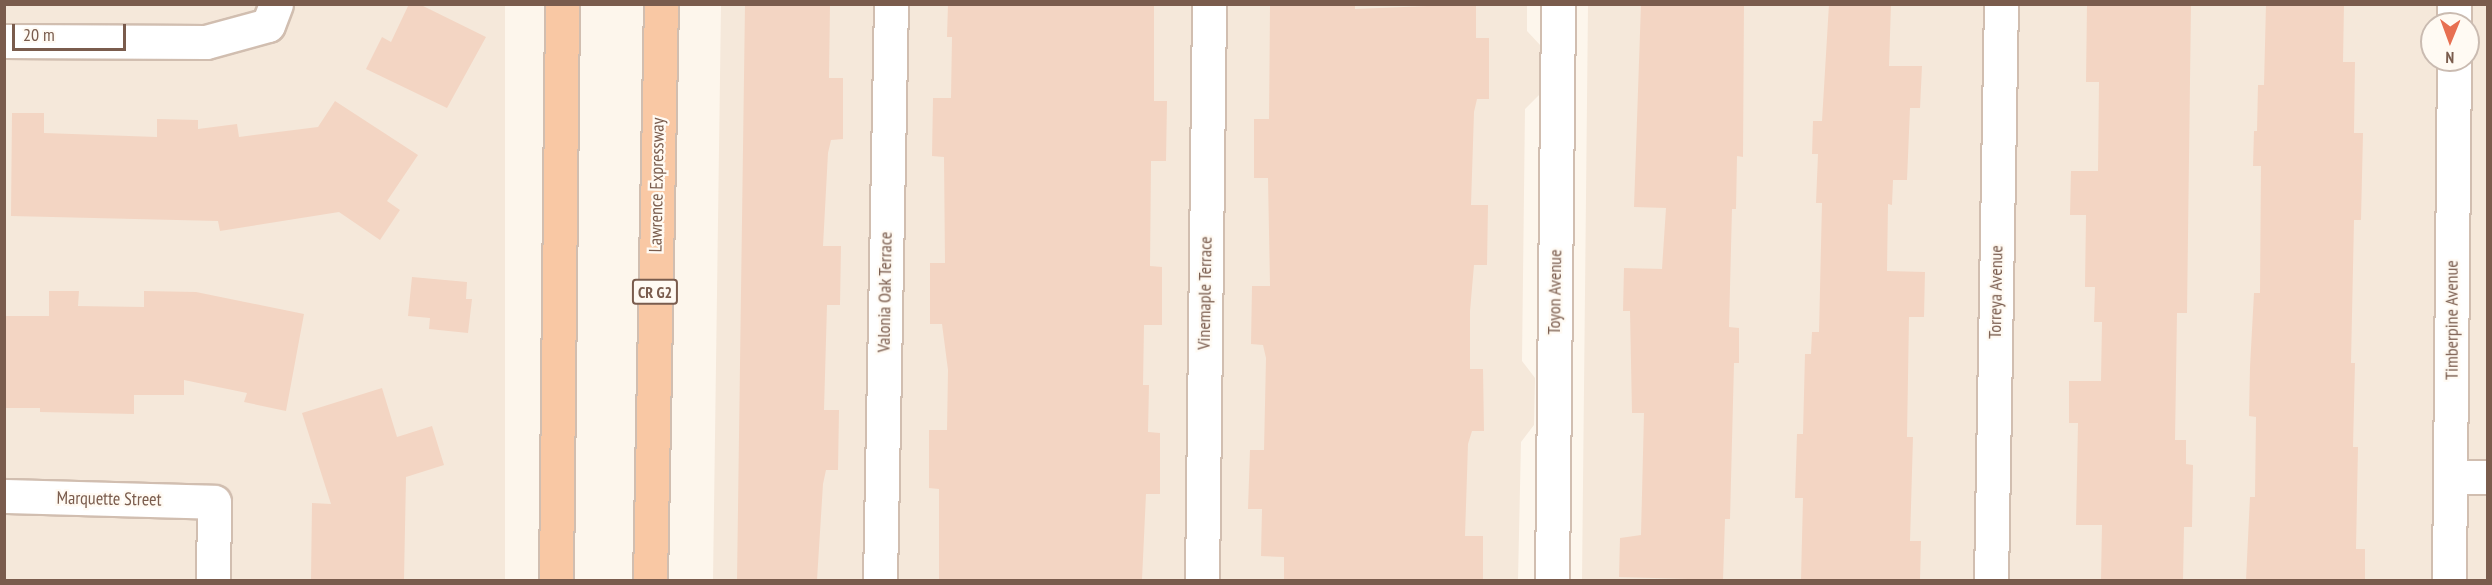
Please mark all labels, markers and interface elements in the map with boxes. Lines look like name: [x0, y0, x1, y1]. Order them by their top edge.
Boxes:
scale bar: [15, 12, 129, 50]
north arrow: [2420, 12, 2480, 72]
text: 20 m: [23, 23, 55, 46]
text: N: [2445, 48, 2454, 68]
street label: Lawrence Expressway: [645, 117, 669, 253]
street label: Valonia Oak Terrace: [873, 231, 897, 353]
street label: Vinemaple Terrace: [1193, 236, 1217, 350]
street label: Torreya Avenue: [1984, 245, 2008, 339]
street label: Toyon Avenue: [1543, 249, 1567, 335]
street label: Timberpine Avenue: [2441, 260, 2463, 380]
road number: CR G2: [631, 279, 679, 305]
street label: Marquette Street: [56, 487, 162, 511]

